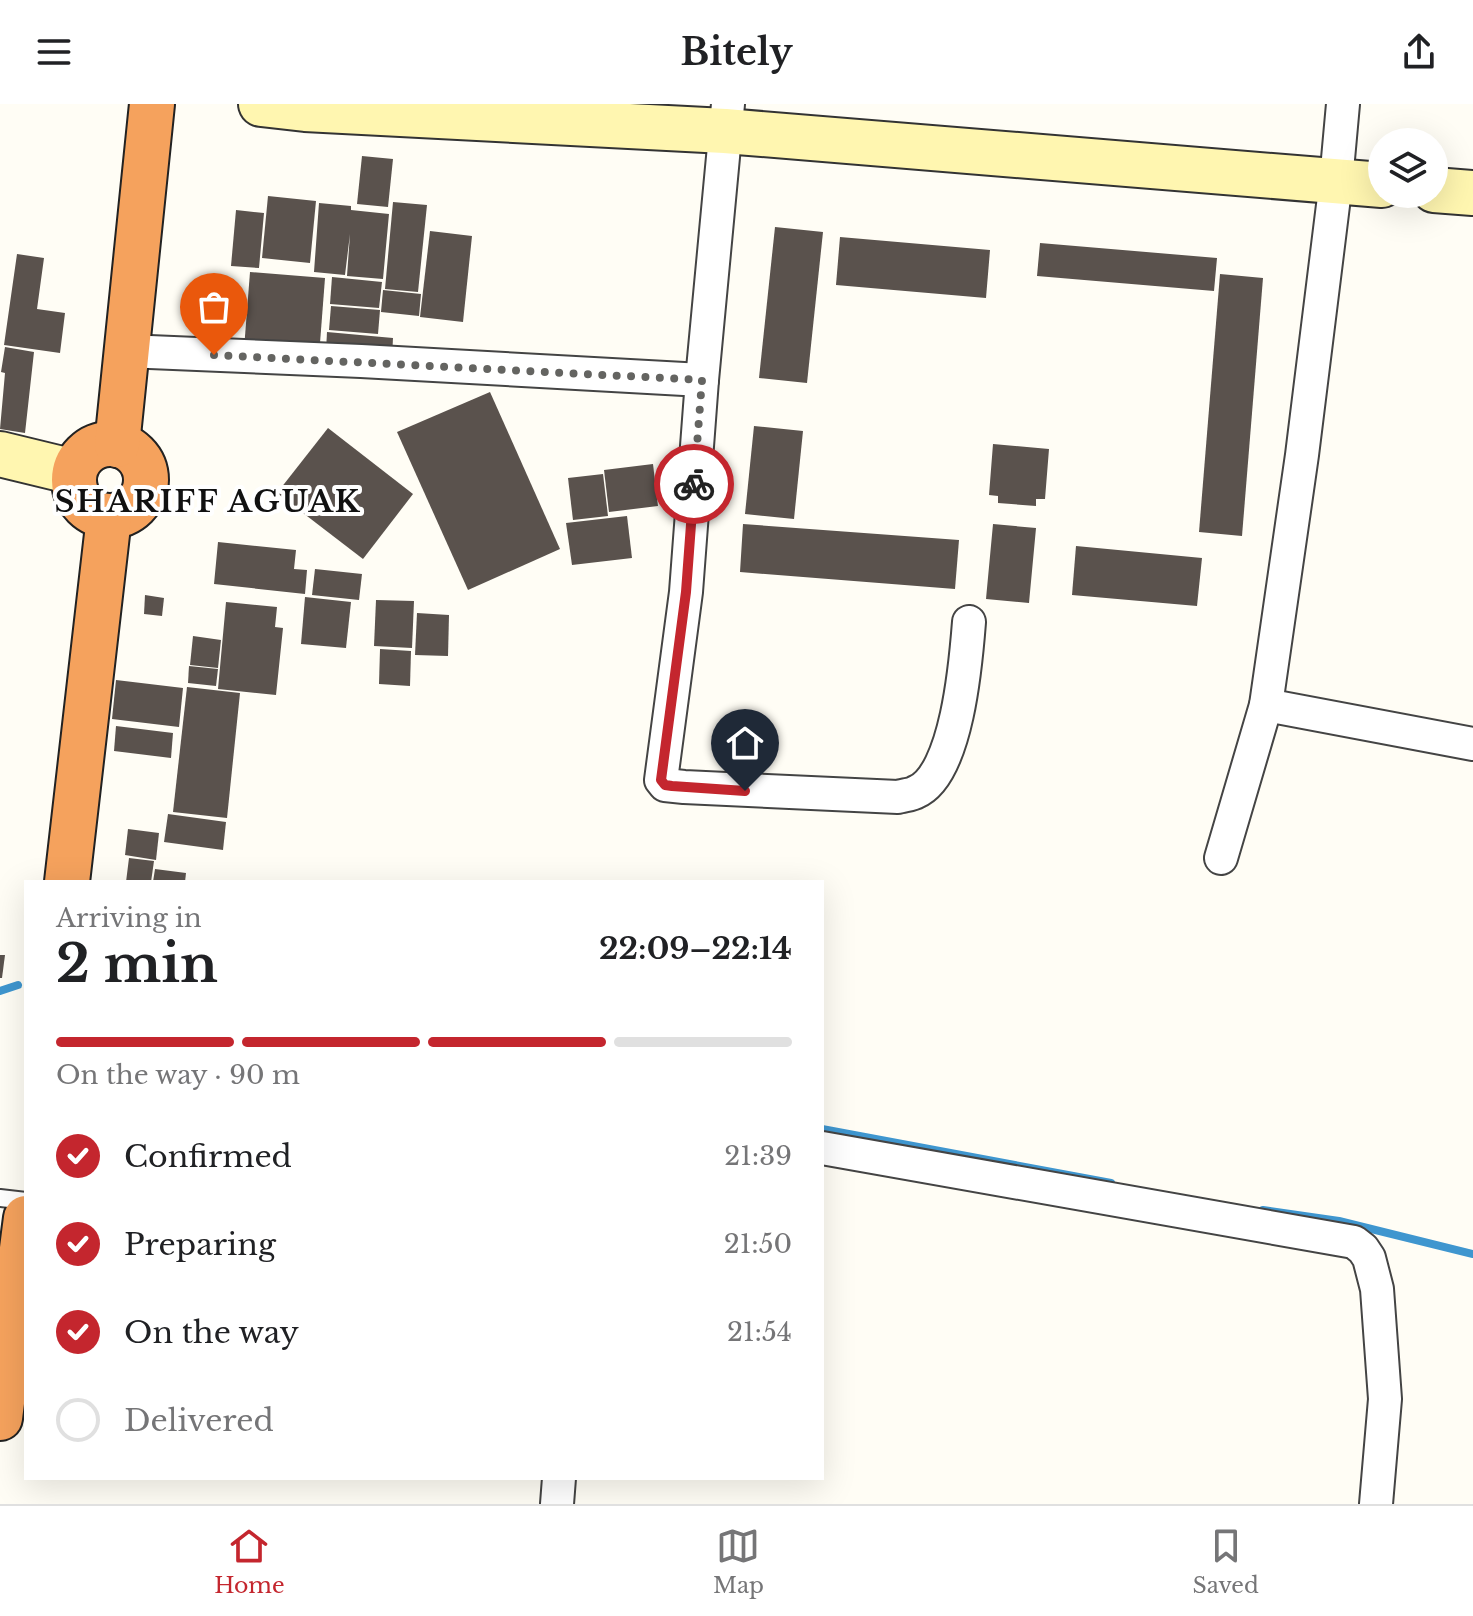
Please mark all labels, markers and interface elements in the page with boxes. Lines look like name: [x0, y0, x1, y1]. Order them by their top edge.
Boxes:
icon: menu: [32, 30, 76, 74]
text: Bitely: [680, 30, 793, 75]
icon: share: [1397, 30, 1441, 74]
map controls: [1368, 128, 1448, 208]
button: layers: [1368, 128, 1448, 208]
pin: [180, 273, 248, 355]
icon: bag: [192, 285, 236, 329]
courier: [654, 444, 734, 524]
icon: bike: [672, 462, 716, 506]
district label: SHARIFF AGUAK: [54, 483, 362, 520]
pin: [711, 709, 779, 791]
icon: home: [723, 721, 767, 765]
text: Arriving in: [56, 902, 202, 934]
text: 22:09–22:14: [599, 930, 792, 967]
text: 2 min: [56, 932, 218, 996]
text: On the way · 90 m: [56, 1059, 300, 1091]
icon: check: [56, 1134, 100, 1178]
text: Confirmed: [124, 1138, 292, 1175]
text: 21:39: [724, 1140, 792, 1172]
icon: check: [56, 1222, 100, 1266]
text: Preparing: [124, 1226, 276, 1263]
text: 21:50: [724, 1228, 792, 1260]
icon: check: [56, 1310, 100, 1354]
text: On the way: [124, 1314, 299, 1351]
text: 21:54: [727, 1316, 792, 1348]
text: Delivered: [124, 1402, 274, 1439]
tab: Home: [214, 1524, 285, 1599]
tab: Map: [713, 1524, 764, 1599]
tab: Saved: [1192, 1524, 1259, 1599]

